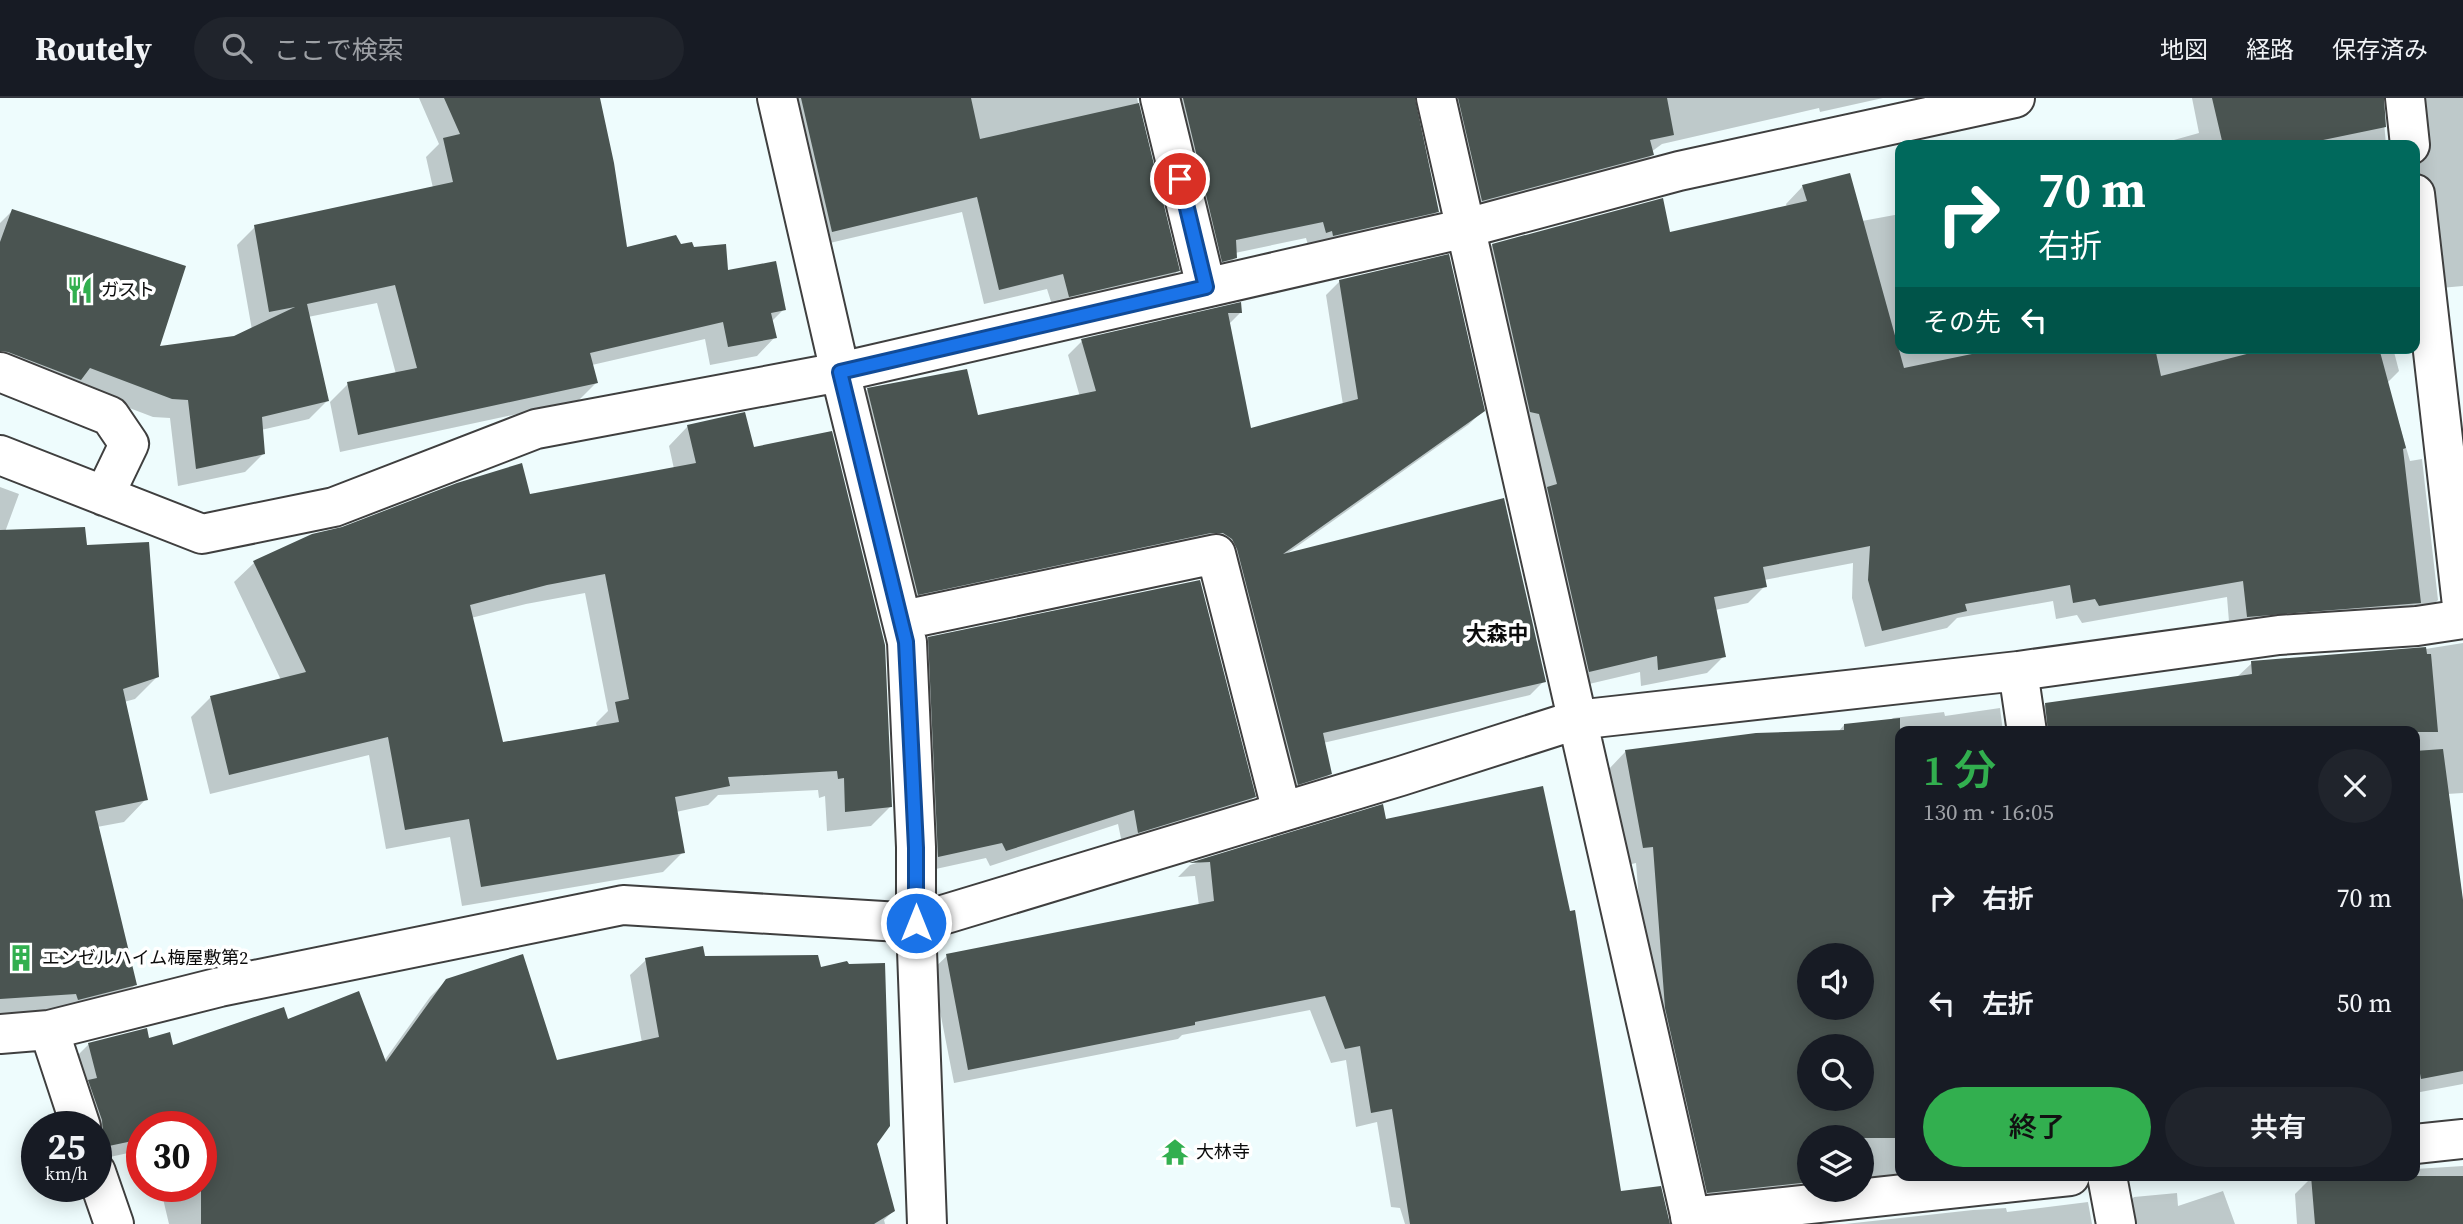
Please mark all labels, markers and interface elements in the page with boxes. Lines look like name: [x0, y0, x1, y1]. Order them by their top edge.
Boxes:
search box: [194, 17, 684, 80]
text: Routely: [35, 26, 152, 71]
icon: search: [218, 29, 256, 67]
text: ここで検索: [274, 32, 404, 68]
text: 地図: [2160, 33, 2208, 66]
text: 経路: [2246, 33, 2294, 66]
text: 保存済み: [2332, 33, 2428, 66]
pin: [1150, 149, 1210, 209]
text: 70 m: [2038, 156, 2146, 223]
icon: arrive: [1161, 160, 1199, 198]
icon: right: [1923, 168, 2014, 259]
text: 右折: [2038, 224, 2102, 268]
restaurant icon: ガスト: [65, 275, 95, 305]
place label: ガスト: [101, 277, 155, 302]
icon: left: [2015, 301, 2053, 339]
text: その先: [1923, 304, 2001, 340]
district label: 大森中: [1466, 619, 1529, 648]
text: 1 分: [1923, 741, 1996, 799]
button: close: [2318, 749, 2392, 823]
text: 130 m · 16:05: [1923, 796, 2054, 828]
icon: right: [1923, 879, 1961, 917]
text: 70 m: [2337, 880, 2392, 916]
text: 右折: [1982, 881, 2034, 917]
position arrow: [879, 886, 953, 960]
building icon: エンゼルハイム梅屋敷第2: [6, 943, 36, 973]
map controls: [1797, 943, 1874, 1202]
button: sound: [1797, 943, 1874, 1020]
place label: エンゼルハイム梅屋敷第2: [42, 945, 248, 970]
icon: left: [1923, 984, 1961, 1022]
text: 50 m: [2337, 985, 2392, 1021]
text: 左折: [1982, 986, 2034, 1022]
button: search: [1797, 1034, 1874, 1111]
button: 終了: [1923, 1087, 2151, 1167]
button: 共有: [2165, 1087, 2392, 1167]
speed limit sign: 30: [126, 1111, 217, 1202]
text: 25: [48, 1123, 85, 1171]
button: layers: [1797, 1125, 1874, 1202]
temple icon: 大林寺: [1160, 1137, 1190, 1167]
place label: 大林寺: [1196, 1139, 1250, 1164]
text: km/h: [45, 1161, 88, 1186]

